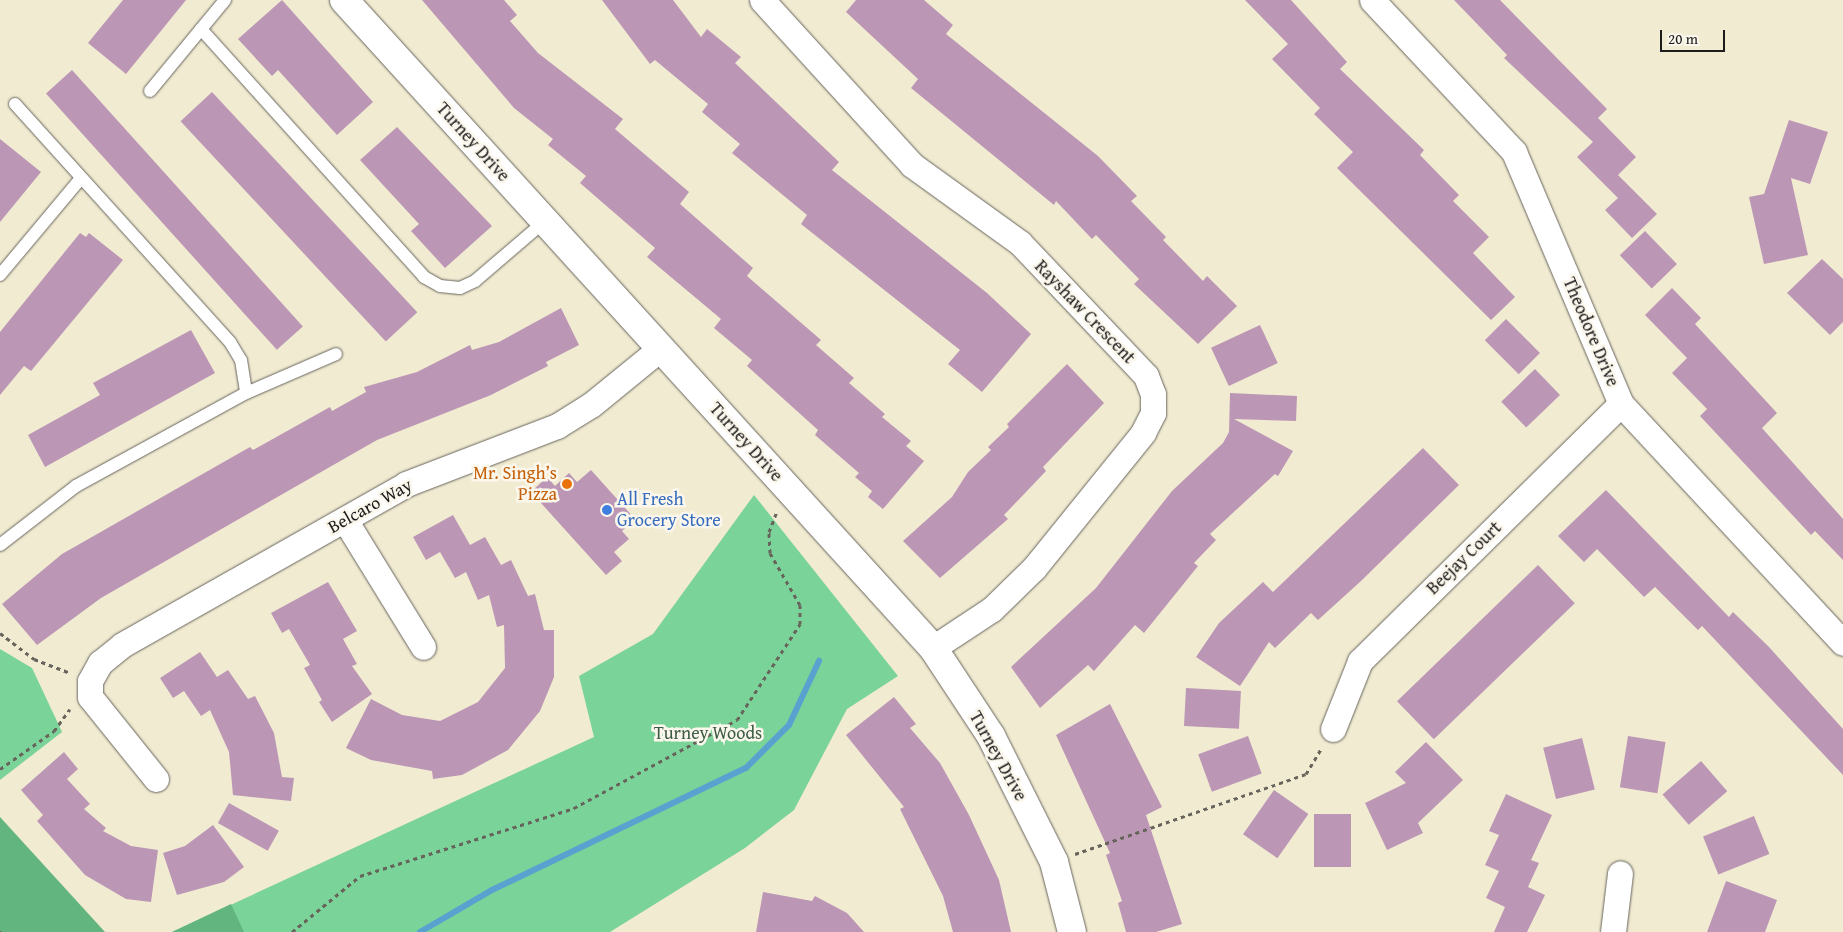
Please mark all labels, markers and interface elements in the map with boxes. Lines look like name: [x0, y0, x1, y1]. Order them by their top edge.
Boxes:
scale bar: [1663, 20, 1728, 52]
text: 20 m: [1668, 28, 1698, 49]
street label: Turney Drive: [432, 98, 514, 186]
street label: Rayshaw Crescent: [1030, 256, 1140, 368]
street label: Theodore Drive: [1558, 274, 1624, 390]
street label: Turney Drive: [705, 398, 787, 486]
place label: Mr. Singh’s Pizza: [473, 463, 557, 506]
street label: Belcaro Way: [324, 474, 416, 538]
marker: Mr. Singh’s Pizza: [561, 478, 573, 490]
place label: All Fresh Grocery Store: [617, 489, 721, 532]
marker: All Fresh Grocery Store: [601, 504, 613, 516]
street label: Beejay Court: [1422, 517, 1506, 599]
street label: Turney Drive: [965, 707, 1031, 805]
park label: Turney Woods: [654, 722, 762, 744]

